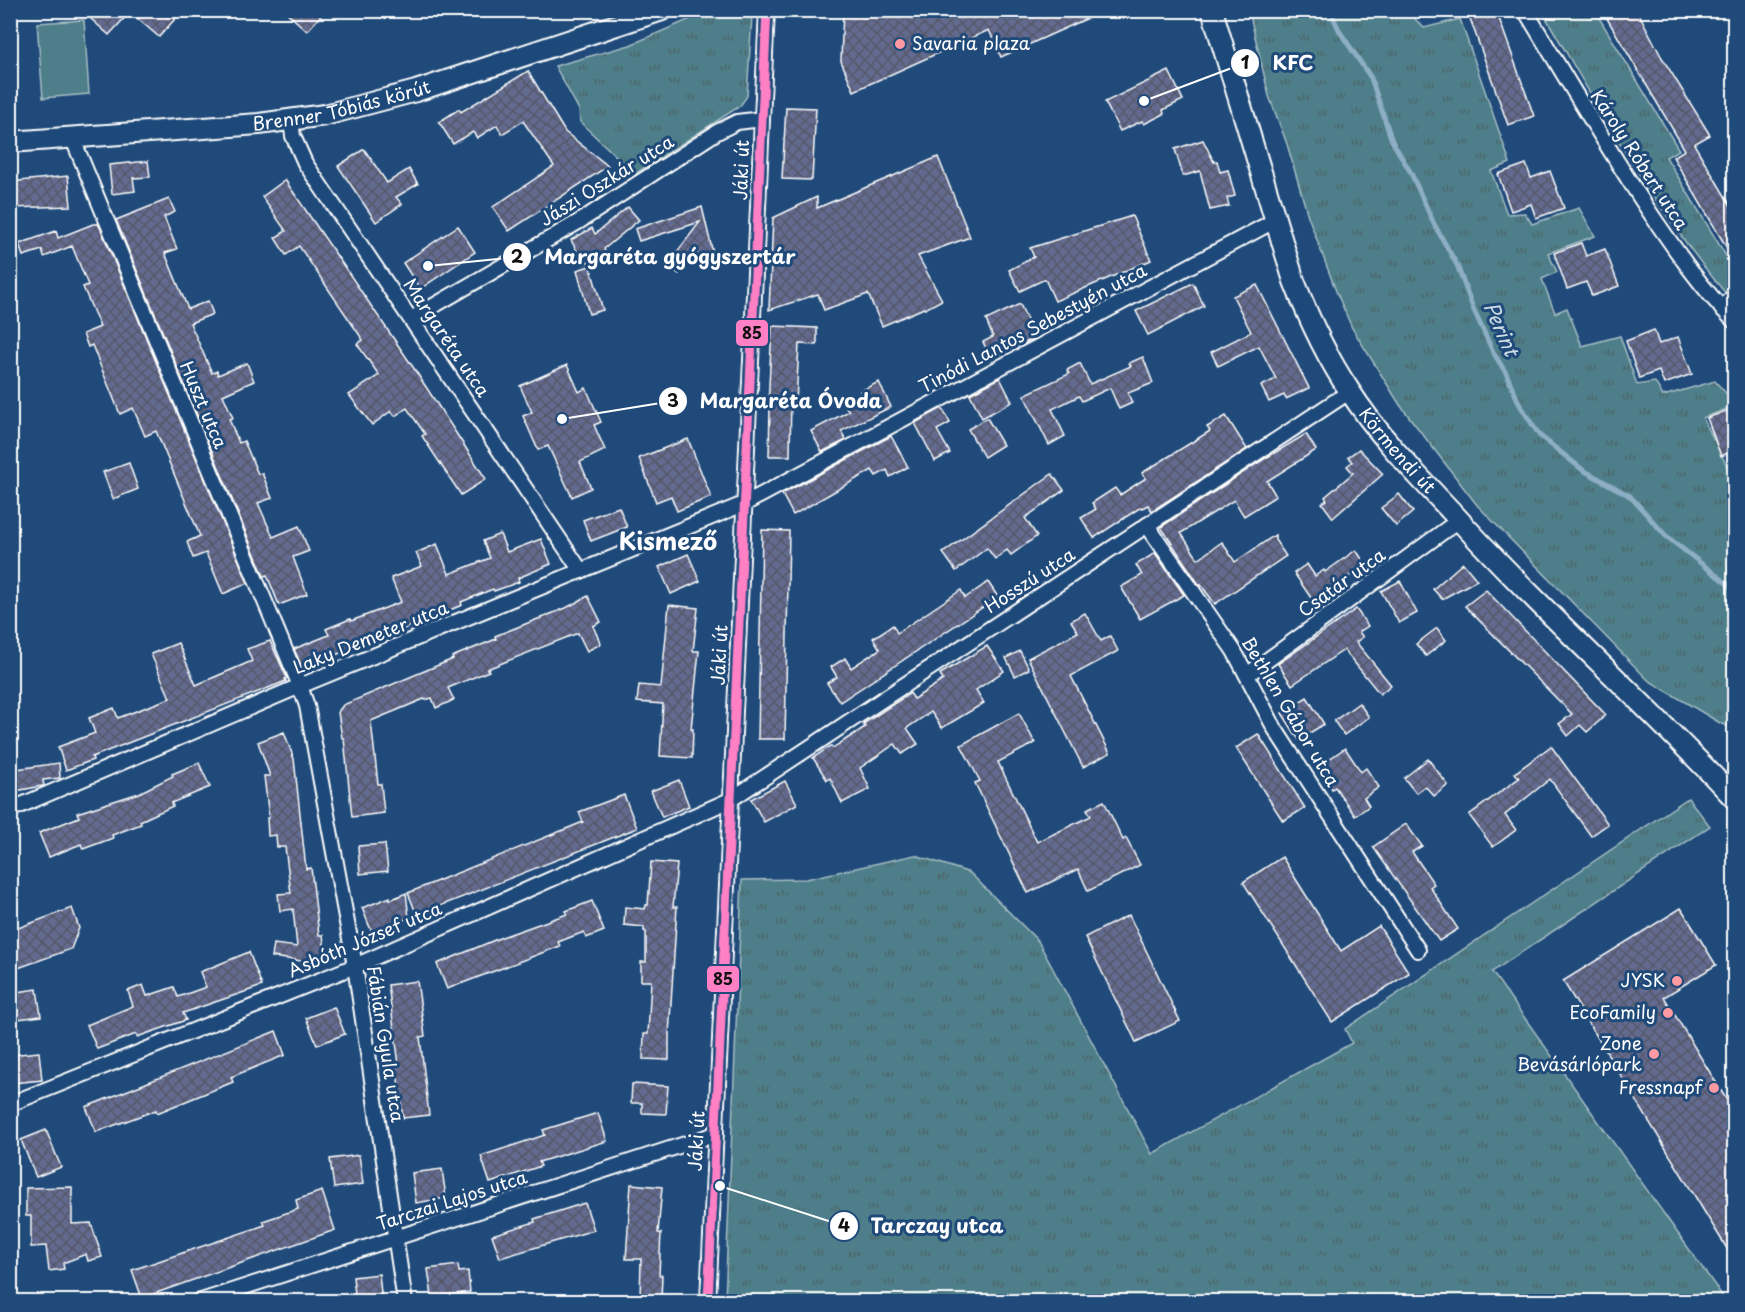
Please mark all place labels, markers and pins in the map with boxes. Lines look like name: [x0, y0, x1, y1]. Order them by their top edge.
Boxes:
place label: Savaria plaza: [912, 29, 1031, 56]
marker: Savaria plaza: [893, 37, 907, 51]
callout: KFC: [1230, 44, 1325, 82]
callout: Margaréta gyógyszertár: [502, 238, 808, 276]
callout: Margaréta Óvoda: [658, 382, 895, 420]
place label: JYSK: [1621, 966, 1665, 993]
marker: JYSK: [1670, 974, 1684, 988]
place label: EcoFamily: [1570, 998, 1656, 1025]
marker: EcoFamily: [1661, 1006, 1675, 1020]
place label: Zone Bevásárlópark: [1517, 1029, 1642, 1077]
marker: Zone Bevásárlópark: [1647, 1047, 1661, 1061]
place label: Fressnapf: [1619, 1073, 1704, 1100]
marker: Fressnapf: [1707, 1081, 1721, 1095]
callout: Tarczay utca: [829, 1207, 1016, 1245]

